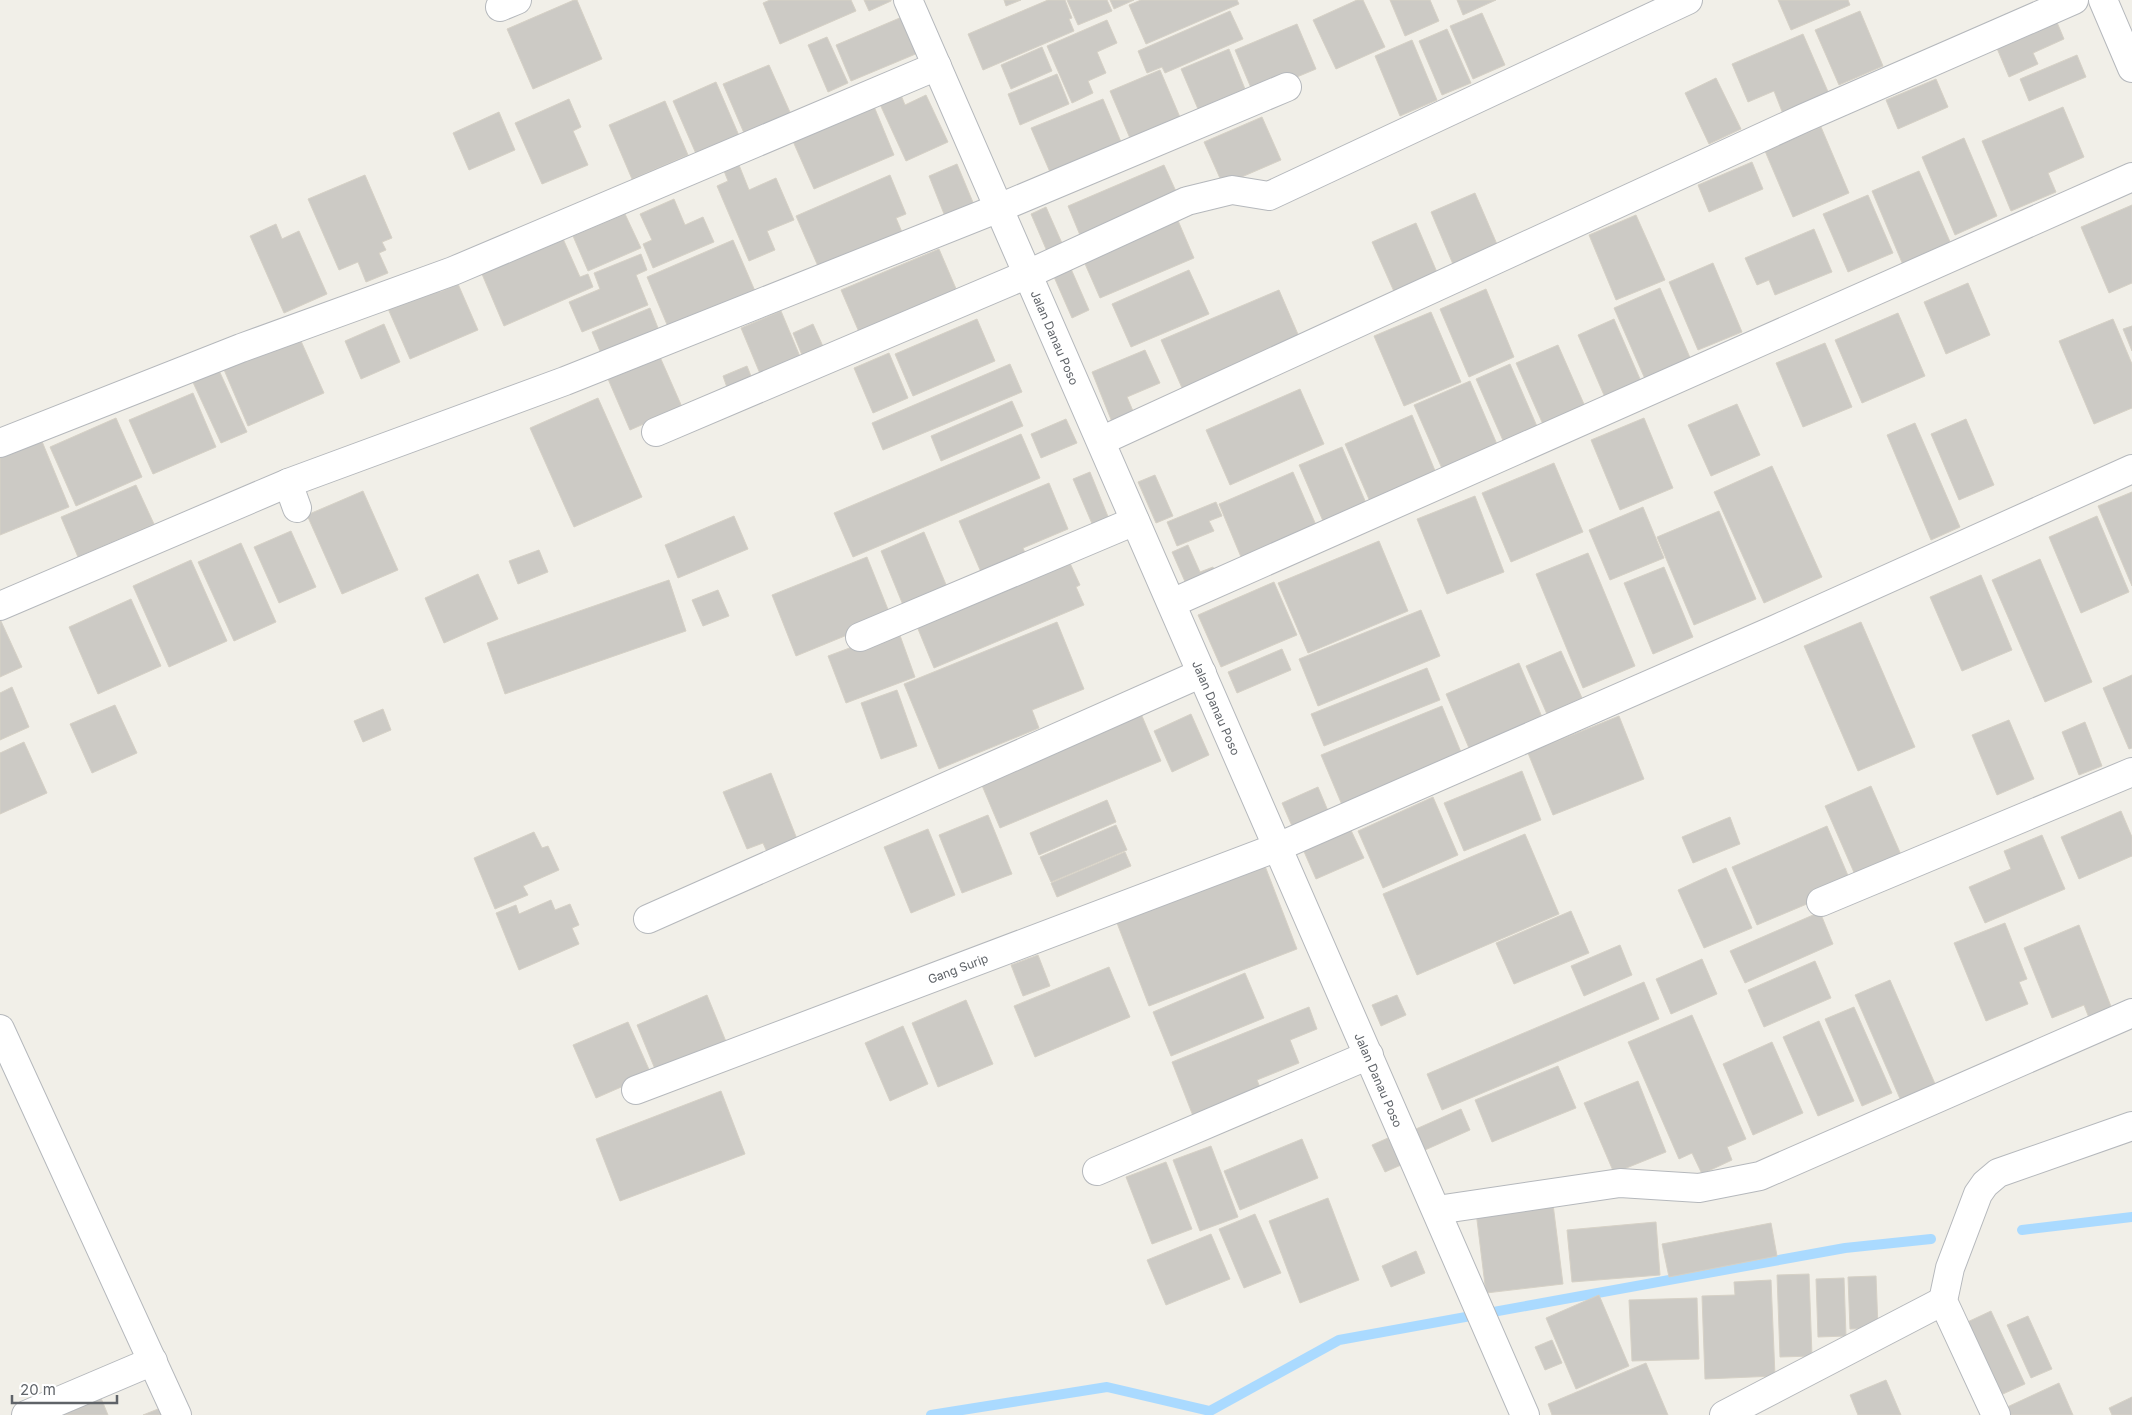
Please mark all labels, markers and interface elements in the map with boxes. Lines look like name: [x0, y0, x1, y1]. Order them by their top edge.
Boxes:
street label: Jalan Danau Poso: [1028, 288, 1082, 387]
street label: Jalan Danau Poso: [1189, 658, 1244, 757]
street label: Gang Surip: [925, 950, 990, 986]
street label: Jalan Danau Poso: [1352, 1030, 1406, 1129]
scale bar: [12, 1372, 118, 1404]
text: 20 m: [20, 1380, 56, 1399]

